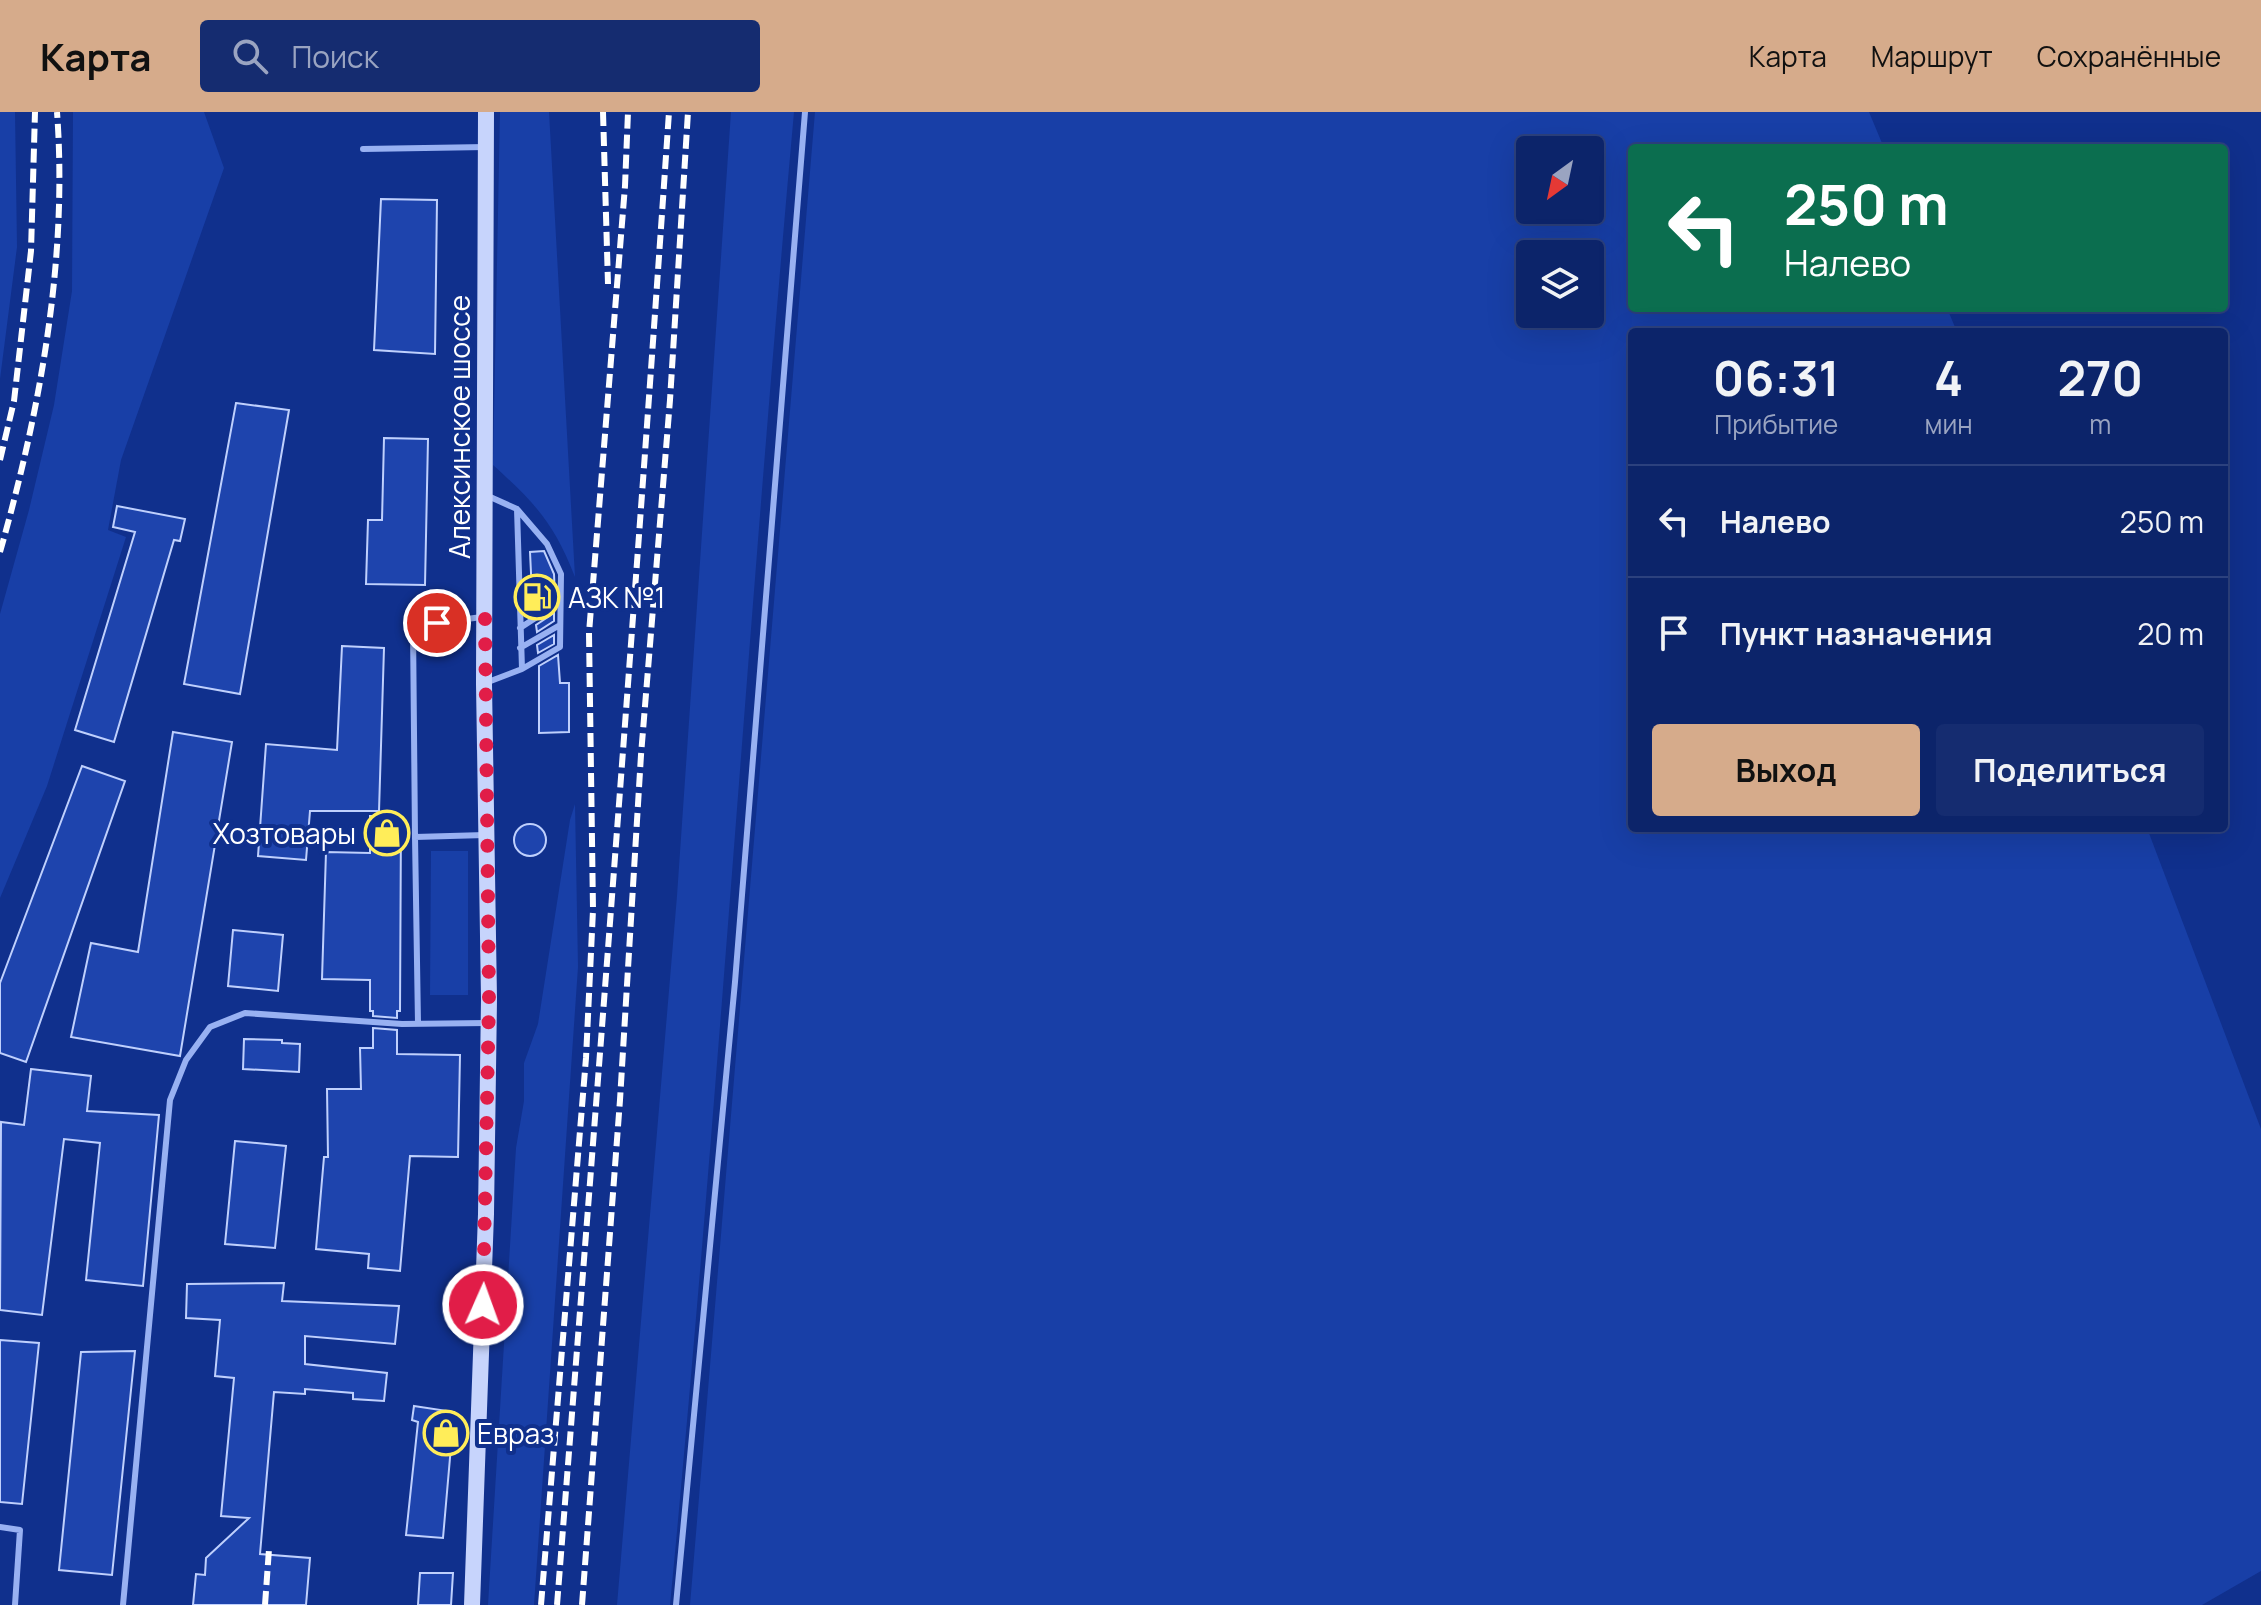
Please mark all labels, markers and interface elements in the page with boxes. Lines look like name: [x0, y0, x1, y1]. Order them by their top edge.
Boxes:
search box: [200, 20, 760, 92]
text: Карта: [40, 30, 152, 82]
icon: search: [228, 34, 272, 78]
text: Поиск: [292, 36, 379, 77]
text: Карта: [1749, 37, 1827, 75]
text: Маршрут: [1871, 37, 1993, 75]
text: Сохранённые: [2037, 37, 2221, 75]
north arrow: [1516, 136, 1604, 224]
map controls: [1516, 136, 1604, 328]
text: 250 m: [1784, 165, 1949, 242]
icon: left: [1652, 176, 1756, 280]
text: Налево: [1784, 238, 1911, 287]
button: layers: [1516, 240, 1604, 328]
street label: Алексинское шоссе: [440, 295, 478, 559]
text: 06:31: [1713, 345, 1840, 410]
text: 4: [1934, 345, 1963, 410]
text: 270: [2057, 345, 2143, 410]
text: Прибытие: [1714, 406, 1838, 442]
text: мин: [1924, 406, 1973, 442]
text: m: [2089, 406, 2111, 442]
icon: left: [1652, 499, 1696, 543]
text: Налево: [1720, 501, 1830, 542]
text: 250 m: [2120, 501, 2204, 542]
fuel station icon: АЗК №1: [513, 573, 561, 621]
place label: АЗК №1: [568, 578, 665, 616]
pin: [403, 589, 471, 657]
icon: arrive: [415, 601, 459, 645]
icon: arrive: [1652, 611, 1696, 655]
text: Пункт назначения: [1720, 613, 1993, 654]
text: 20 m: [2137, 613, 2204, 654]
button: Выход: [1652, 724, 1920, 816]
button: Поделиться: [1936, 724, 2204, 816]
shop icon: Хозтовары: [363, 809, 411, 857]
place label: Хозтовары: [213, 814, 356, 852]
position arrow: [441, 1263, 525, 1347]
shop icon: Евраз: [422, 1409, 470, 1457]
place label: Евраз: [477, 1414, 554, 1452]

